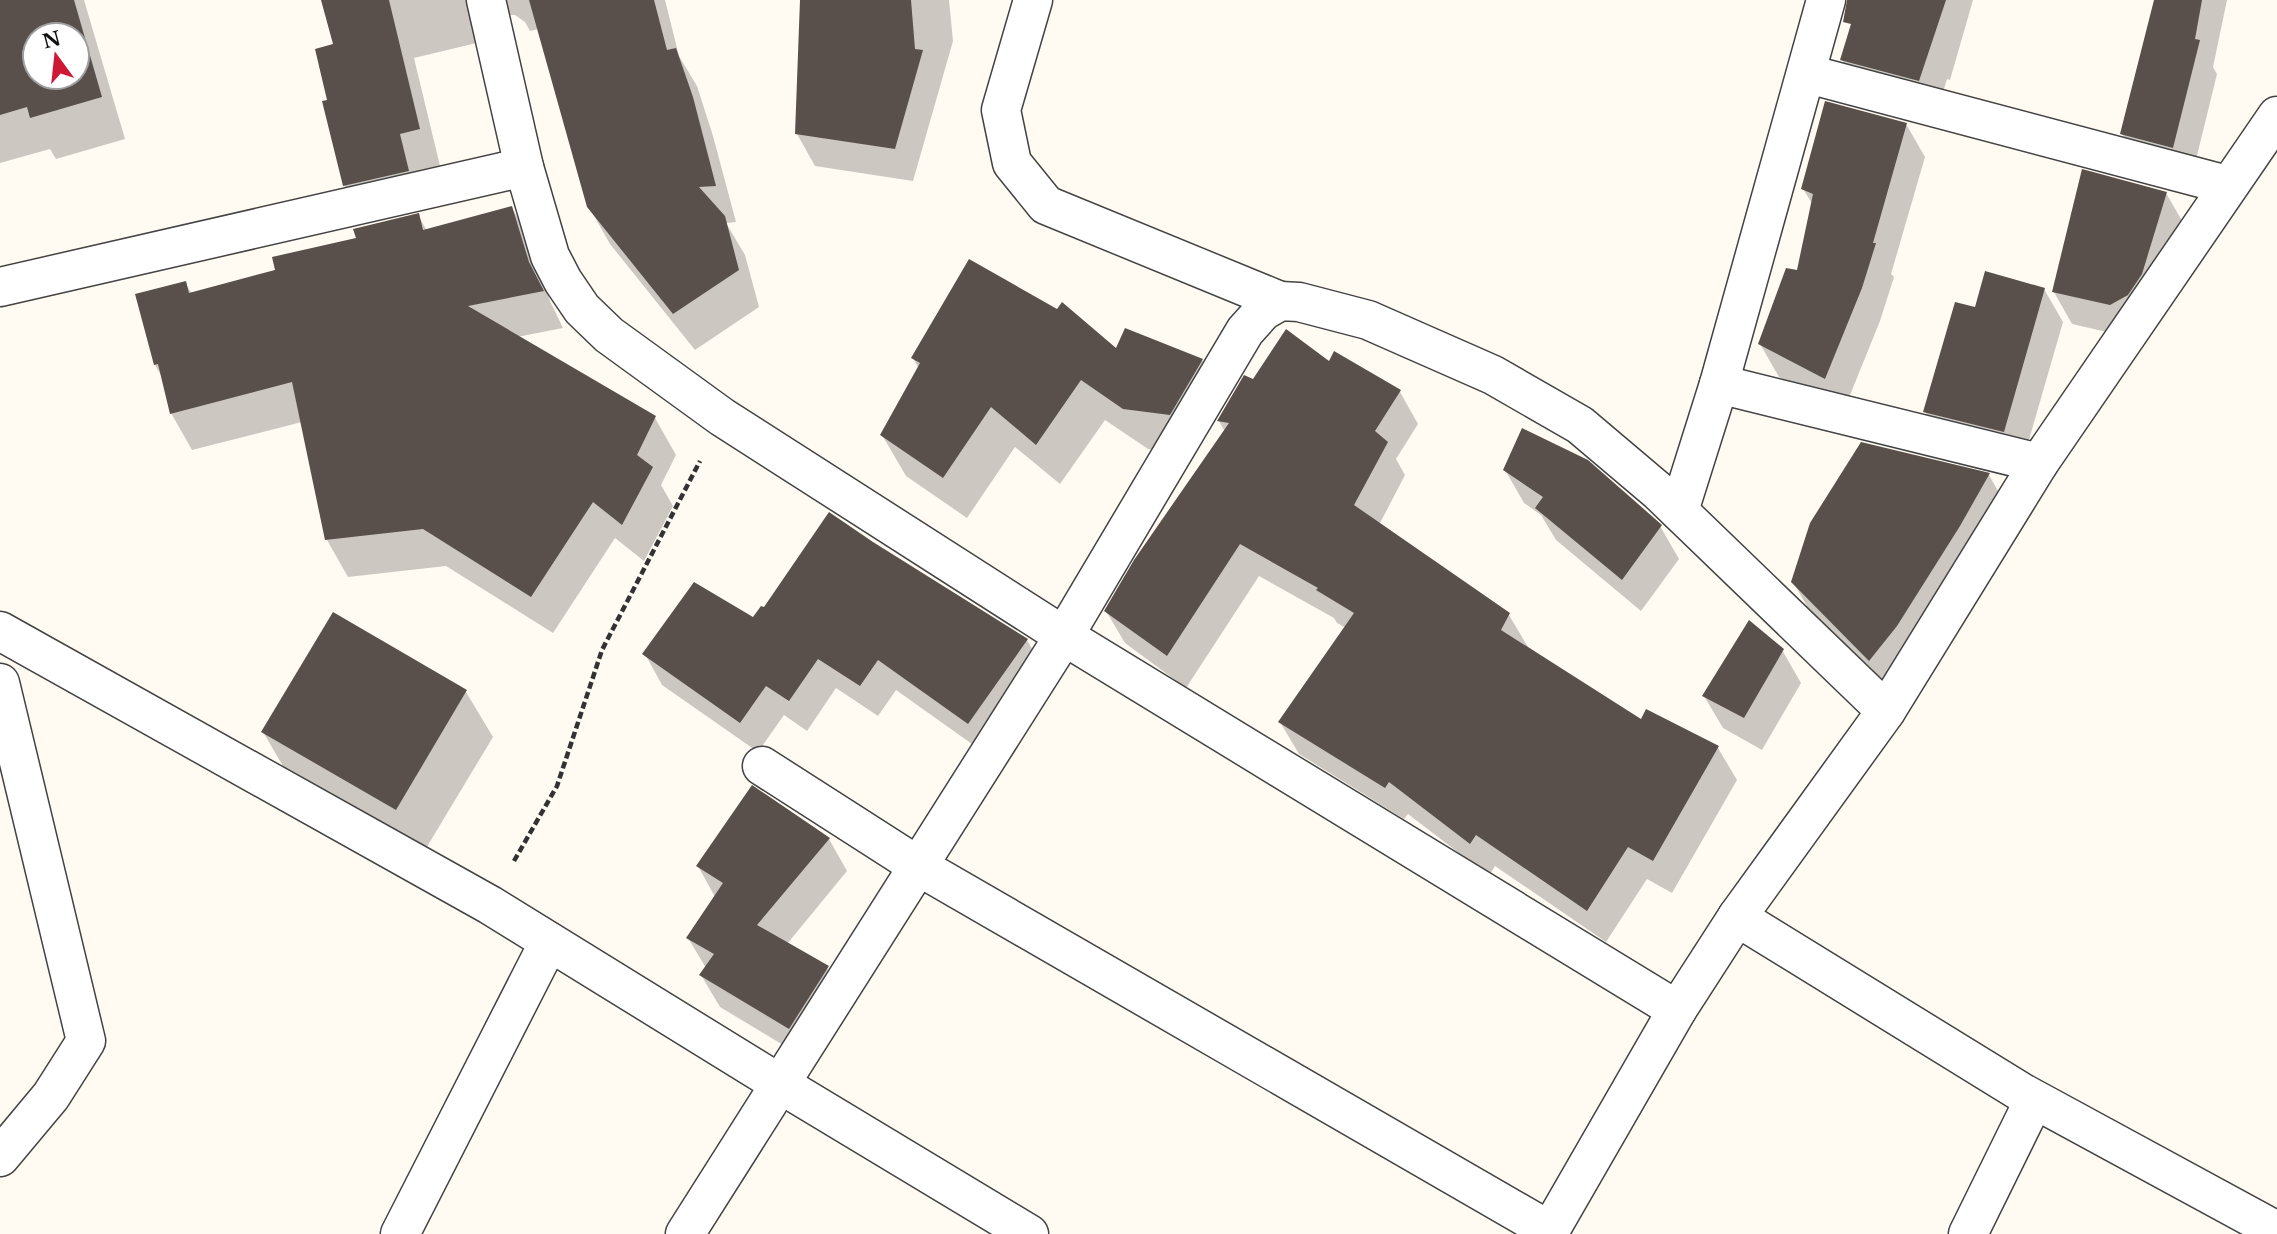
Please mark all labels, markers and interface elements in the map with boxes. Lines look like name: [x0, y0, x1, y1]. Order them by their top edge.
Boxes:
north arrow: [21, 21, 91, 91]
text: N: [40, 27, 63, 53]

